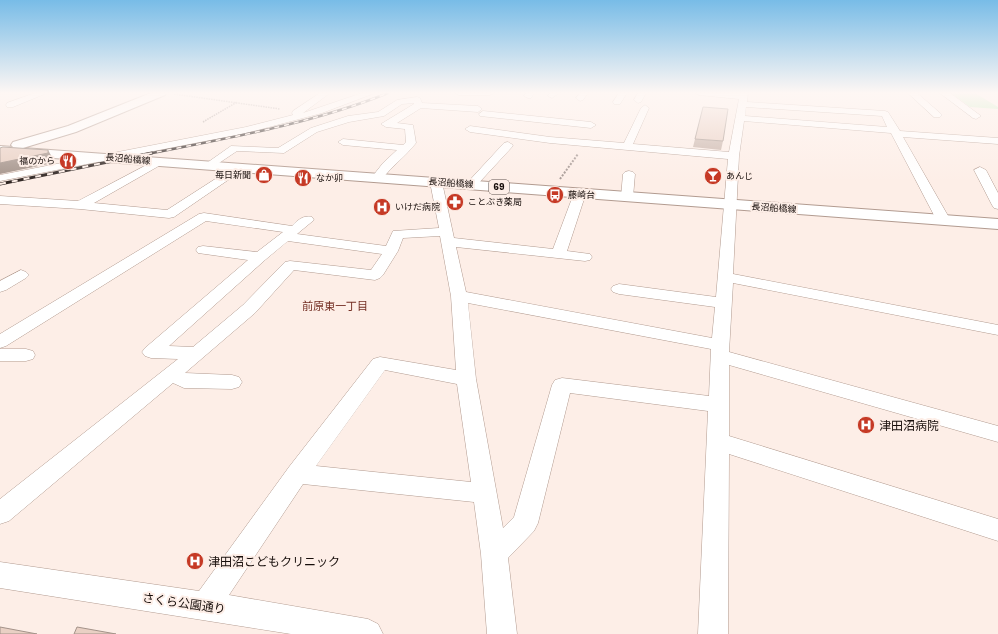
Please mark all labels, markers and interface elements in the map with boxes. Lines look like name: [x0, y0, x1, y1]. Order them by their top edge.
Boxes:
restaurant icon: 福のから: [58, 151, 78, 171]
street label: 長沼船橋線: [105, 151, 152, 167]
place label: 福のから: [19, 155, 55, 167]
shop icon: 毎日新聞: [254, 165, 274, 185]
bar icon: あんじ: [703, 166, 723, 186]
restaurant icon: なか卯: [293, 168, 313, 188]
place label: 毎日新聞: [215, 169, 251, 181]
place label: あんじ: [726, 170, 753, 182]
place label: なか卯: [316, 172, 343, 184]
street label: 長沼船橋線: [428, 175, 475, 191]
road number: 69: [489, 180, 509, 194]
bus stop icon: 藤崎台: [545, 185, 565, 205]
place label: 藤崎台: [568, 189, 595, 201]
pharmacy icon: ことぶき薬局: [445, 192, 465, 212]
place label: ことぶき薬局: [468, 196, 522, 208]
hospital icon: いけだ病院: [372, 197, 392, 217]
street label: 長沼船橋線: [751, 200, 798, 216]
place label: いけだ病院: [395, 201, 440, 213]
district label: 前原東一丁目: [302, 298, 368, 314]
hospital icon: 津田沼病院: [856, 415, 876, 435]
place label: 津田沼病院: [879, 417, 939, 434]
hospital icon: 津田沼こどもクリニック: [185, 551, 205, 571]
place label: 津田沼こどもクリニック: [208, 553, 340, 570]
street label: さくら公園通り: [141, 589, 227, 617]

